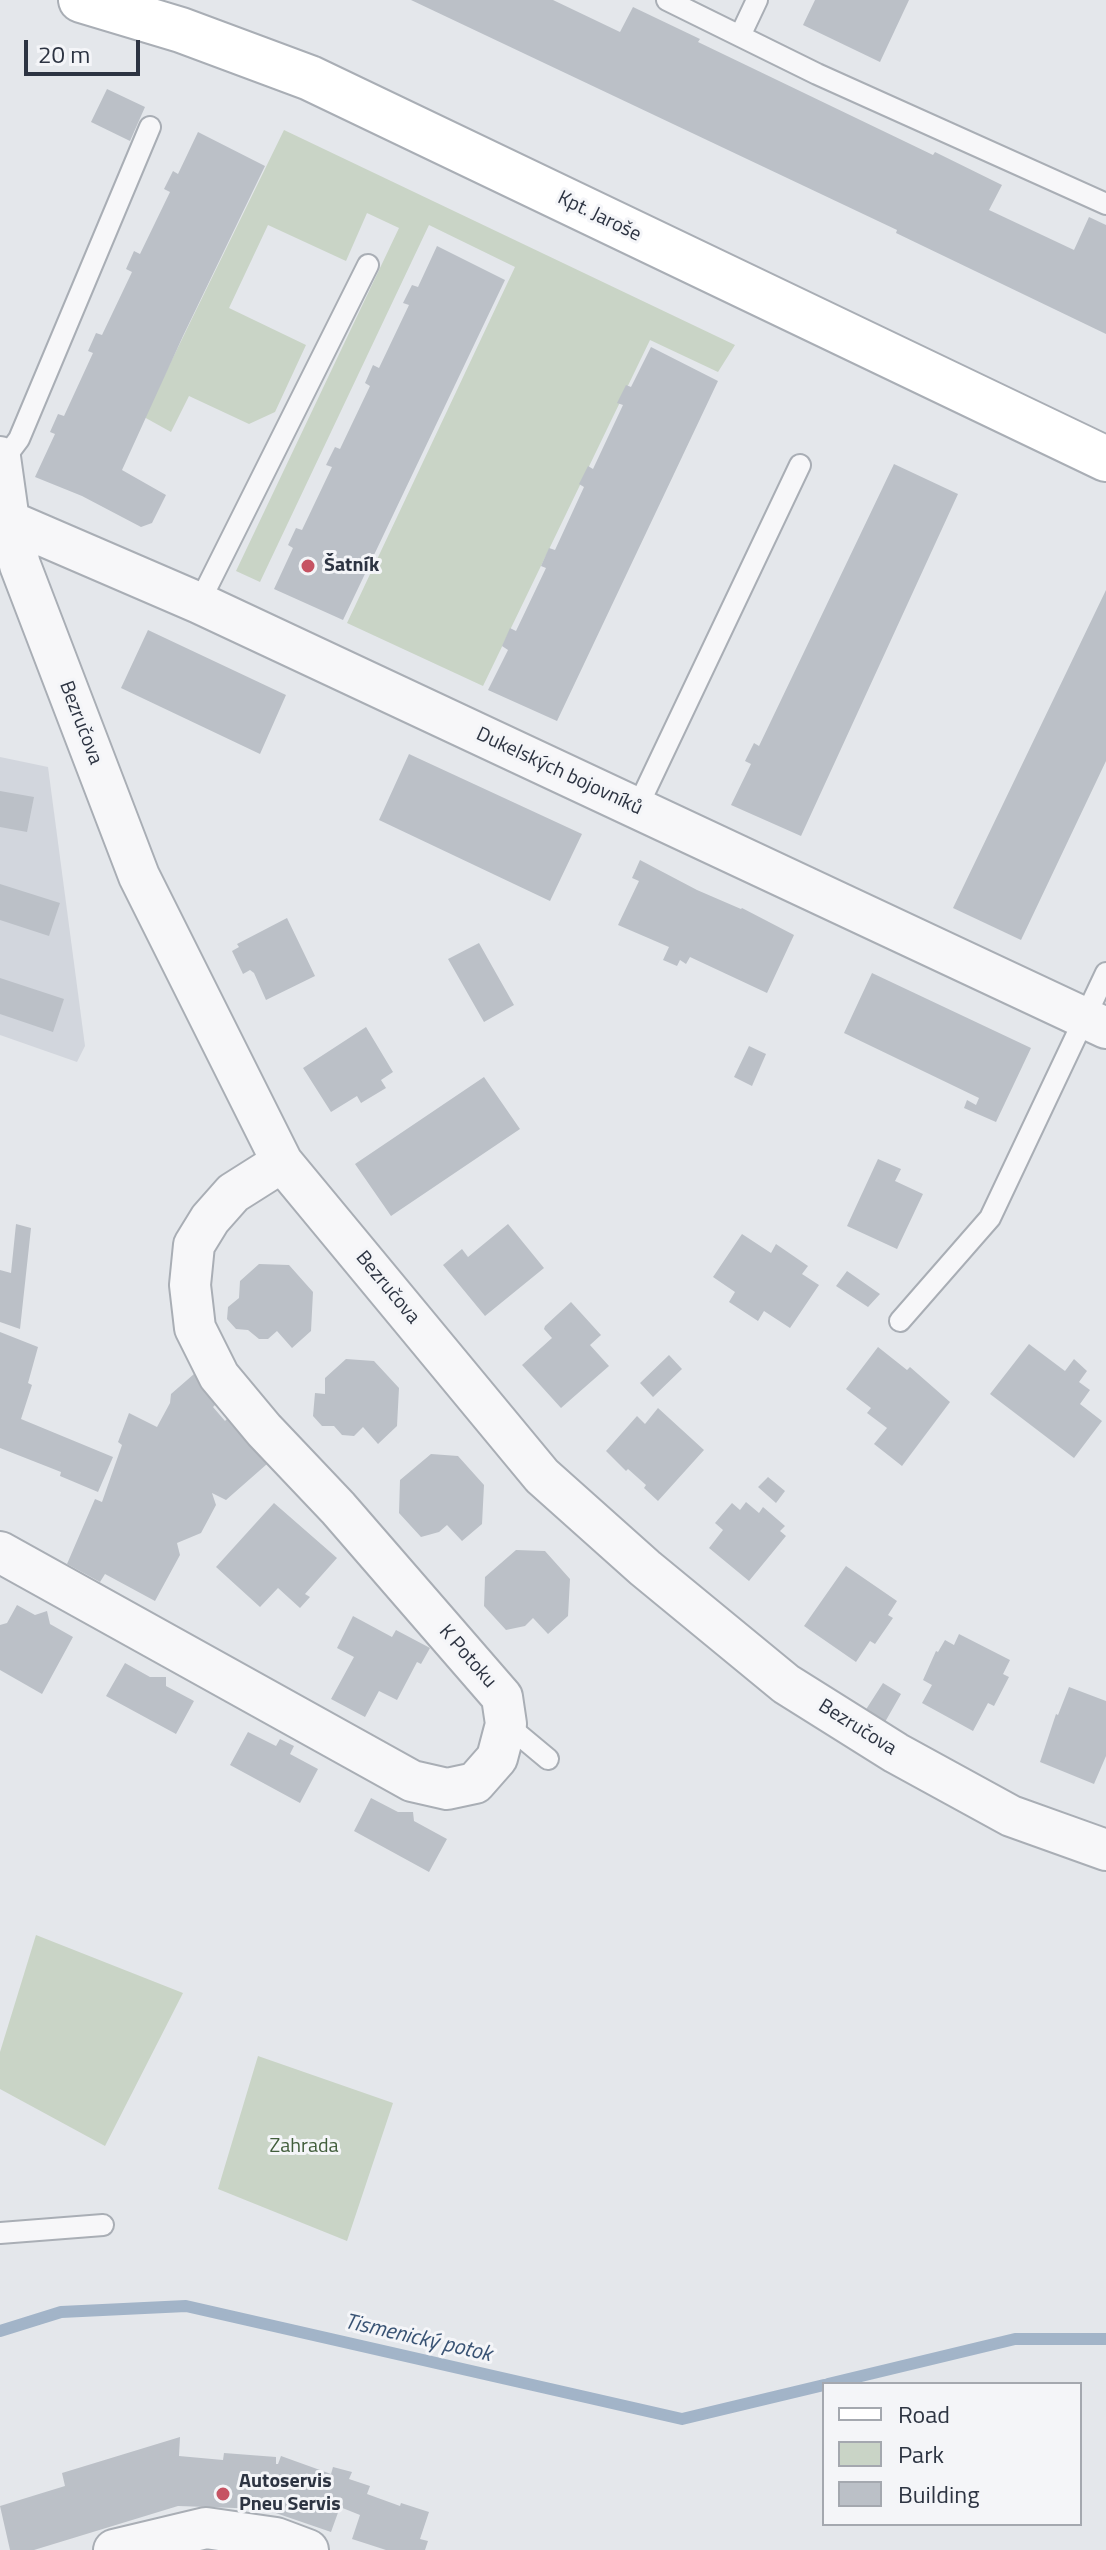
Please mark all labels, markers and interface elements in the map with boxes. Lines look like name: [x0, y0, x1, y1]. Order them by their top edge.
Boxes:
scale bar: [28, 24, 144, 74]
text: 20 m: [38, 36, 90, 72]
street label: Kpt. Jaroše: [553, 186, 645, 248]
place label: Šatník: [324, 554, 379, 578]
marker: Šatník: [299, 557, 317, 575]
street label: Bezručova: [53, 678, 107, 768]
street label: Dukelských bojovníků: [472, 723, 646, 821]
street label: Bezručova: [350, 1247, 424, 1329]
street label: K Potoku: [433, 1621, 501, 1693]
street label: Bezručova: [814, 1695, 900, 1761]
park label: Zahrada: [269, 2135, 339, 2159]
water label: Tismenický potok: [342, 2309, 494, 2369]
legend: [822, 2382, 1082, 2526]
text: Road: [898, 2396, 950, 2432]
text: Park: [898, 2436, 944, 2472]
place label: Autoservis Pneu Servis: [239, 2470, 341, 2517]
text: Building: [898, 2476, 980, 2512]
marker: Autoservis Pneu Servis: [214, 2485, 232, 2503]

